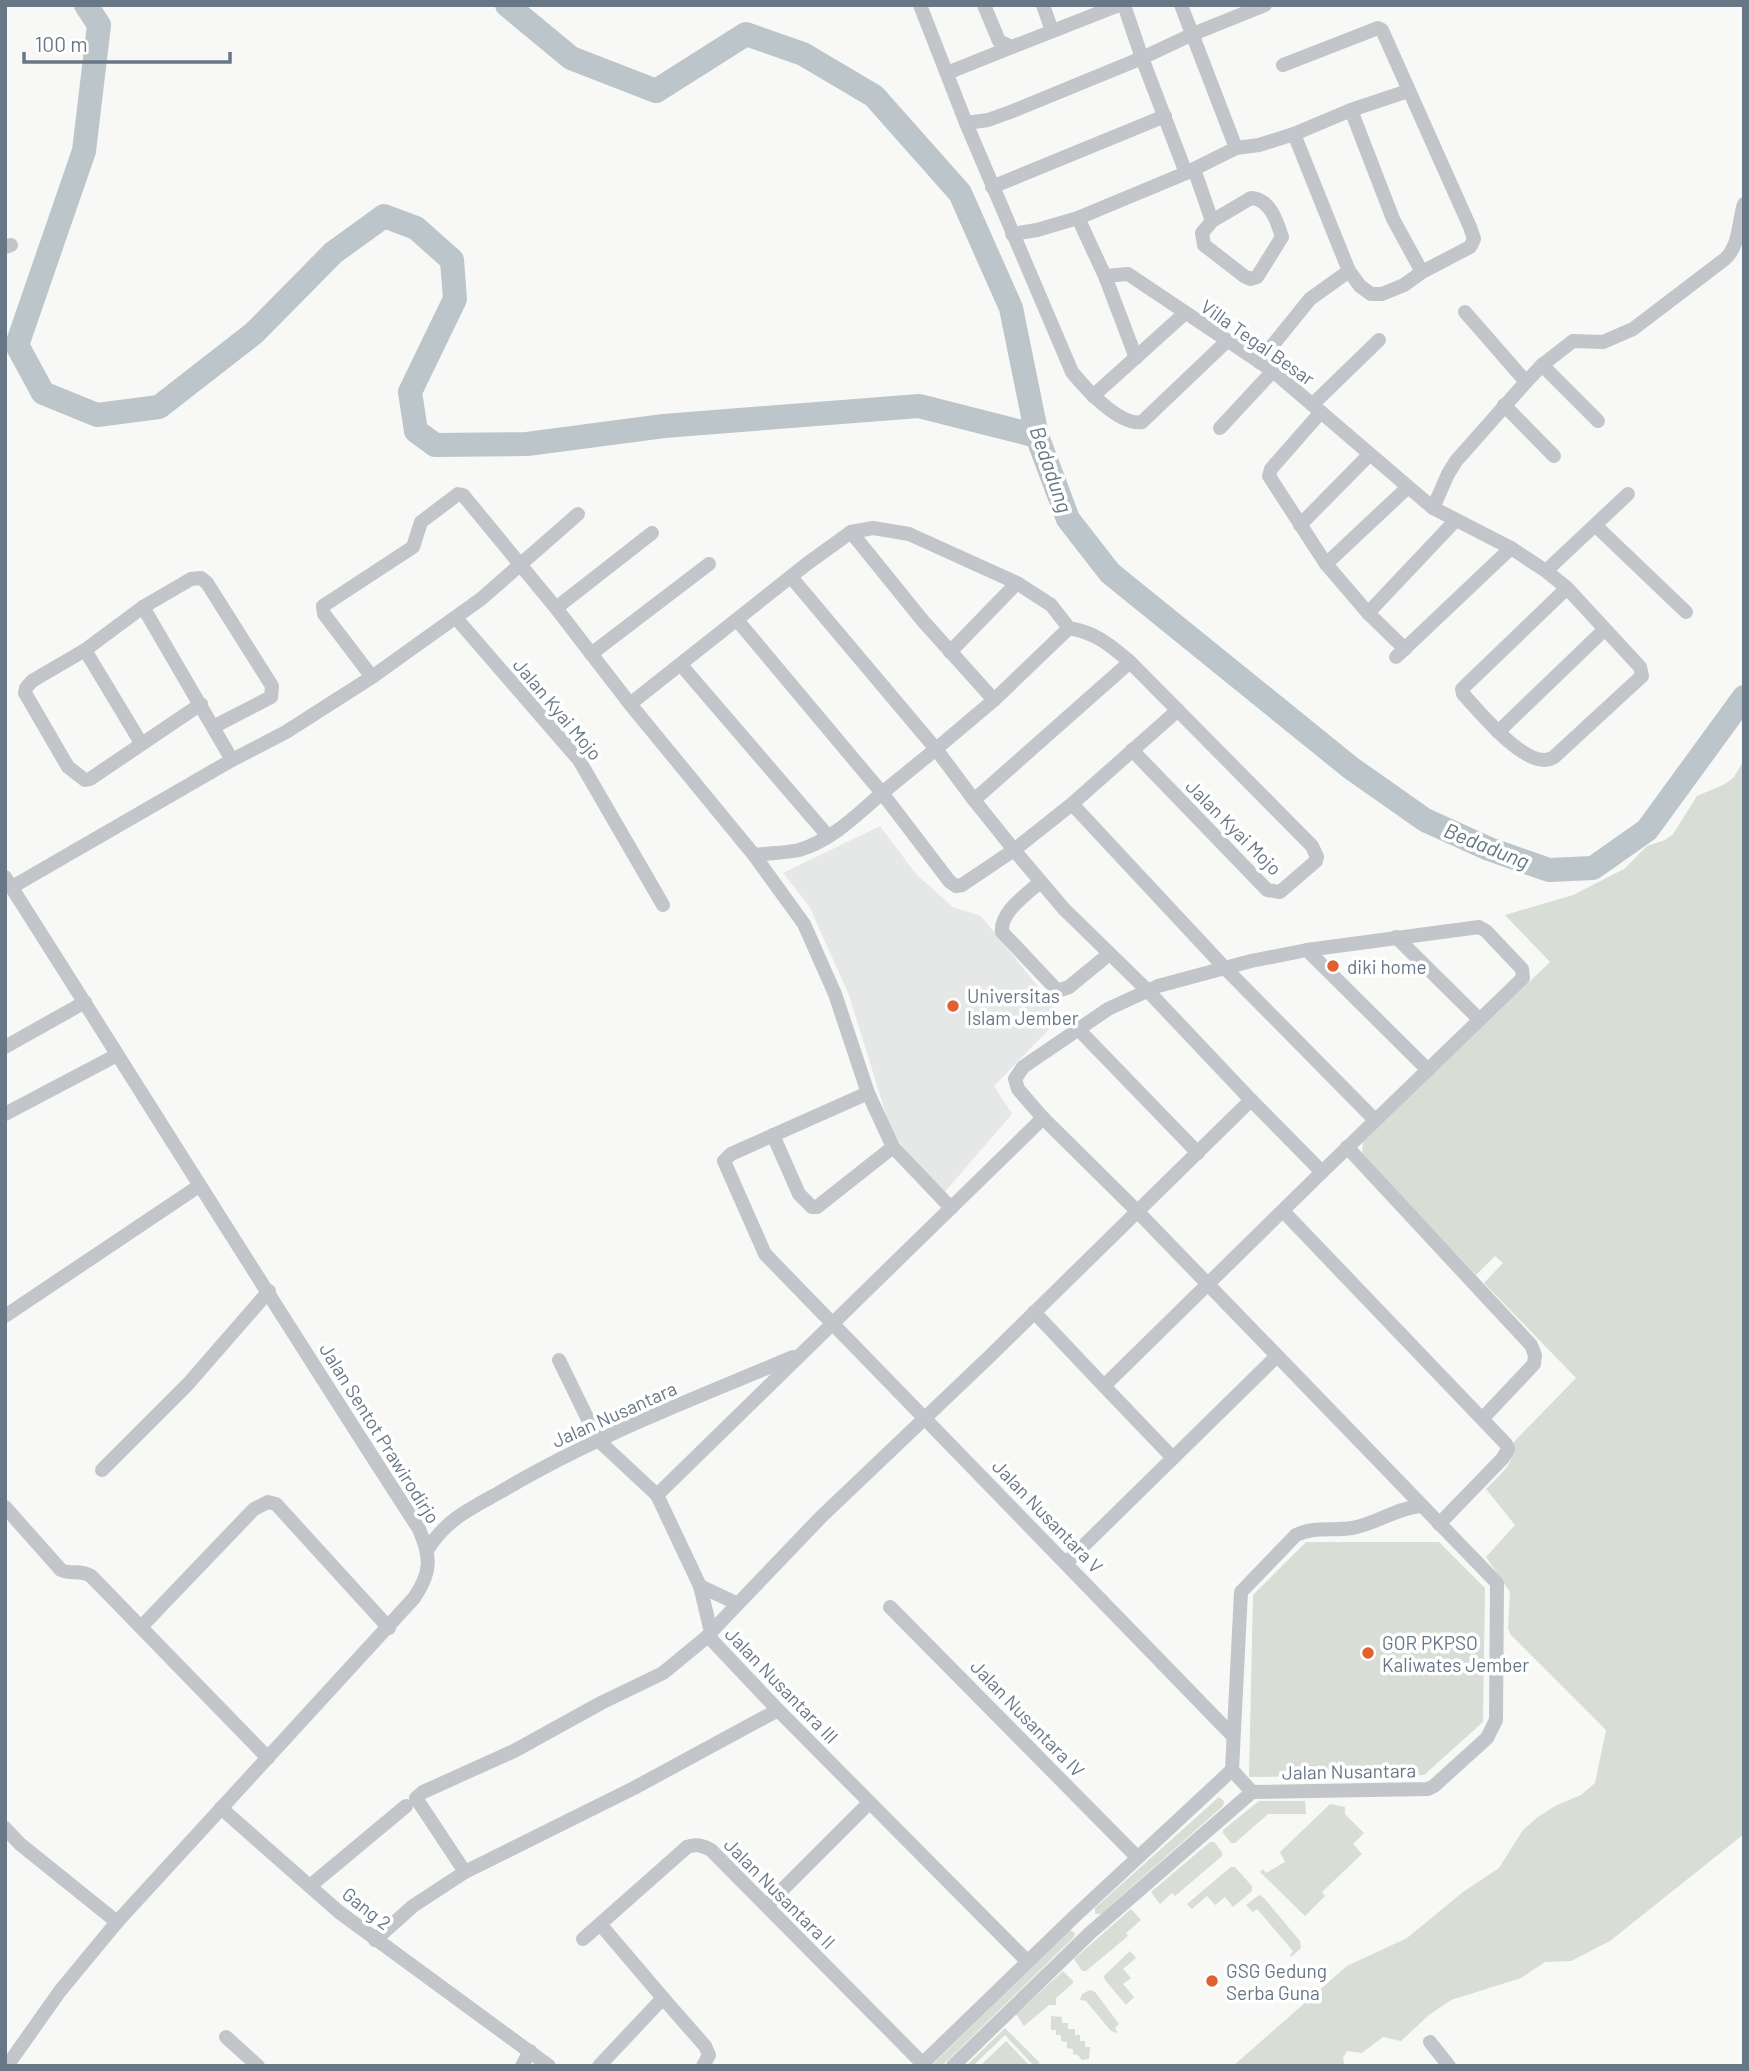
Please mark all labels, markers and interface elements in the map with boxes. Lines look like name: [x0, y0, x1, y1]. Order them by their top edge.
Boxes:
scale bar: [24, 21, 231, 65]
text: 100 m: [35, 31, 88, 56]
street label: Villa Tegal Besar: [1197, 294, 1319, 390]
water label: Bedadung: [1026, 422, 1078, 516]
street label: Jalan Kyai Mojo: [509, 653, 607, 765]
street label: Jalan Kyai Mojo: [1181, 774, 1287, 880]
water label: Bedadung: [1441, 817, 1533, 873]
place label: diki home: [1347, 955, 1427, 978]
marker: diki home: [1325, 958, 1341, 974]
place label: Universitas Islam Jember: [967, 984, 1079, 1029]
marker: Universitas Islam Jember: [945, 998, 961, 1014]
street label: Jalan Sentot Prawirodirjo: [315, 1339, 445, 1527]
street label: Jalan Nusantara: [548, 1376, 680, 1452]
street label: Jalan Nusantara V: [988, 1454, 1108, 1578]
street label: Jalan Nusantara III: [721, 1622, 843, 1748]
place label: GOR PKPSO Kaliwates Jember: [1382, 1631, 1529, 1676]
marker: GOR PKPSO Kaliwates Jember: [1360, 1645, 1376, 1661]
street label: Jalan Nusantara IV: [966, 1655, 1090, 1781]
street label: Jalan Nusantara: [1282, 1758, 1416, 1784]
street label: Jalan Nusantara II: [720, 1833, 840, 1953]
street label: Gang 2: [338, 1882, 396, 1934]
place label: GSG Gedung Serba Guna: [1226, 1959, 1327, 2004]
marker: GSG Gedung Serba Guna: [1204, 1973, 1220, 1989]

